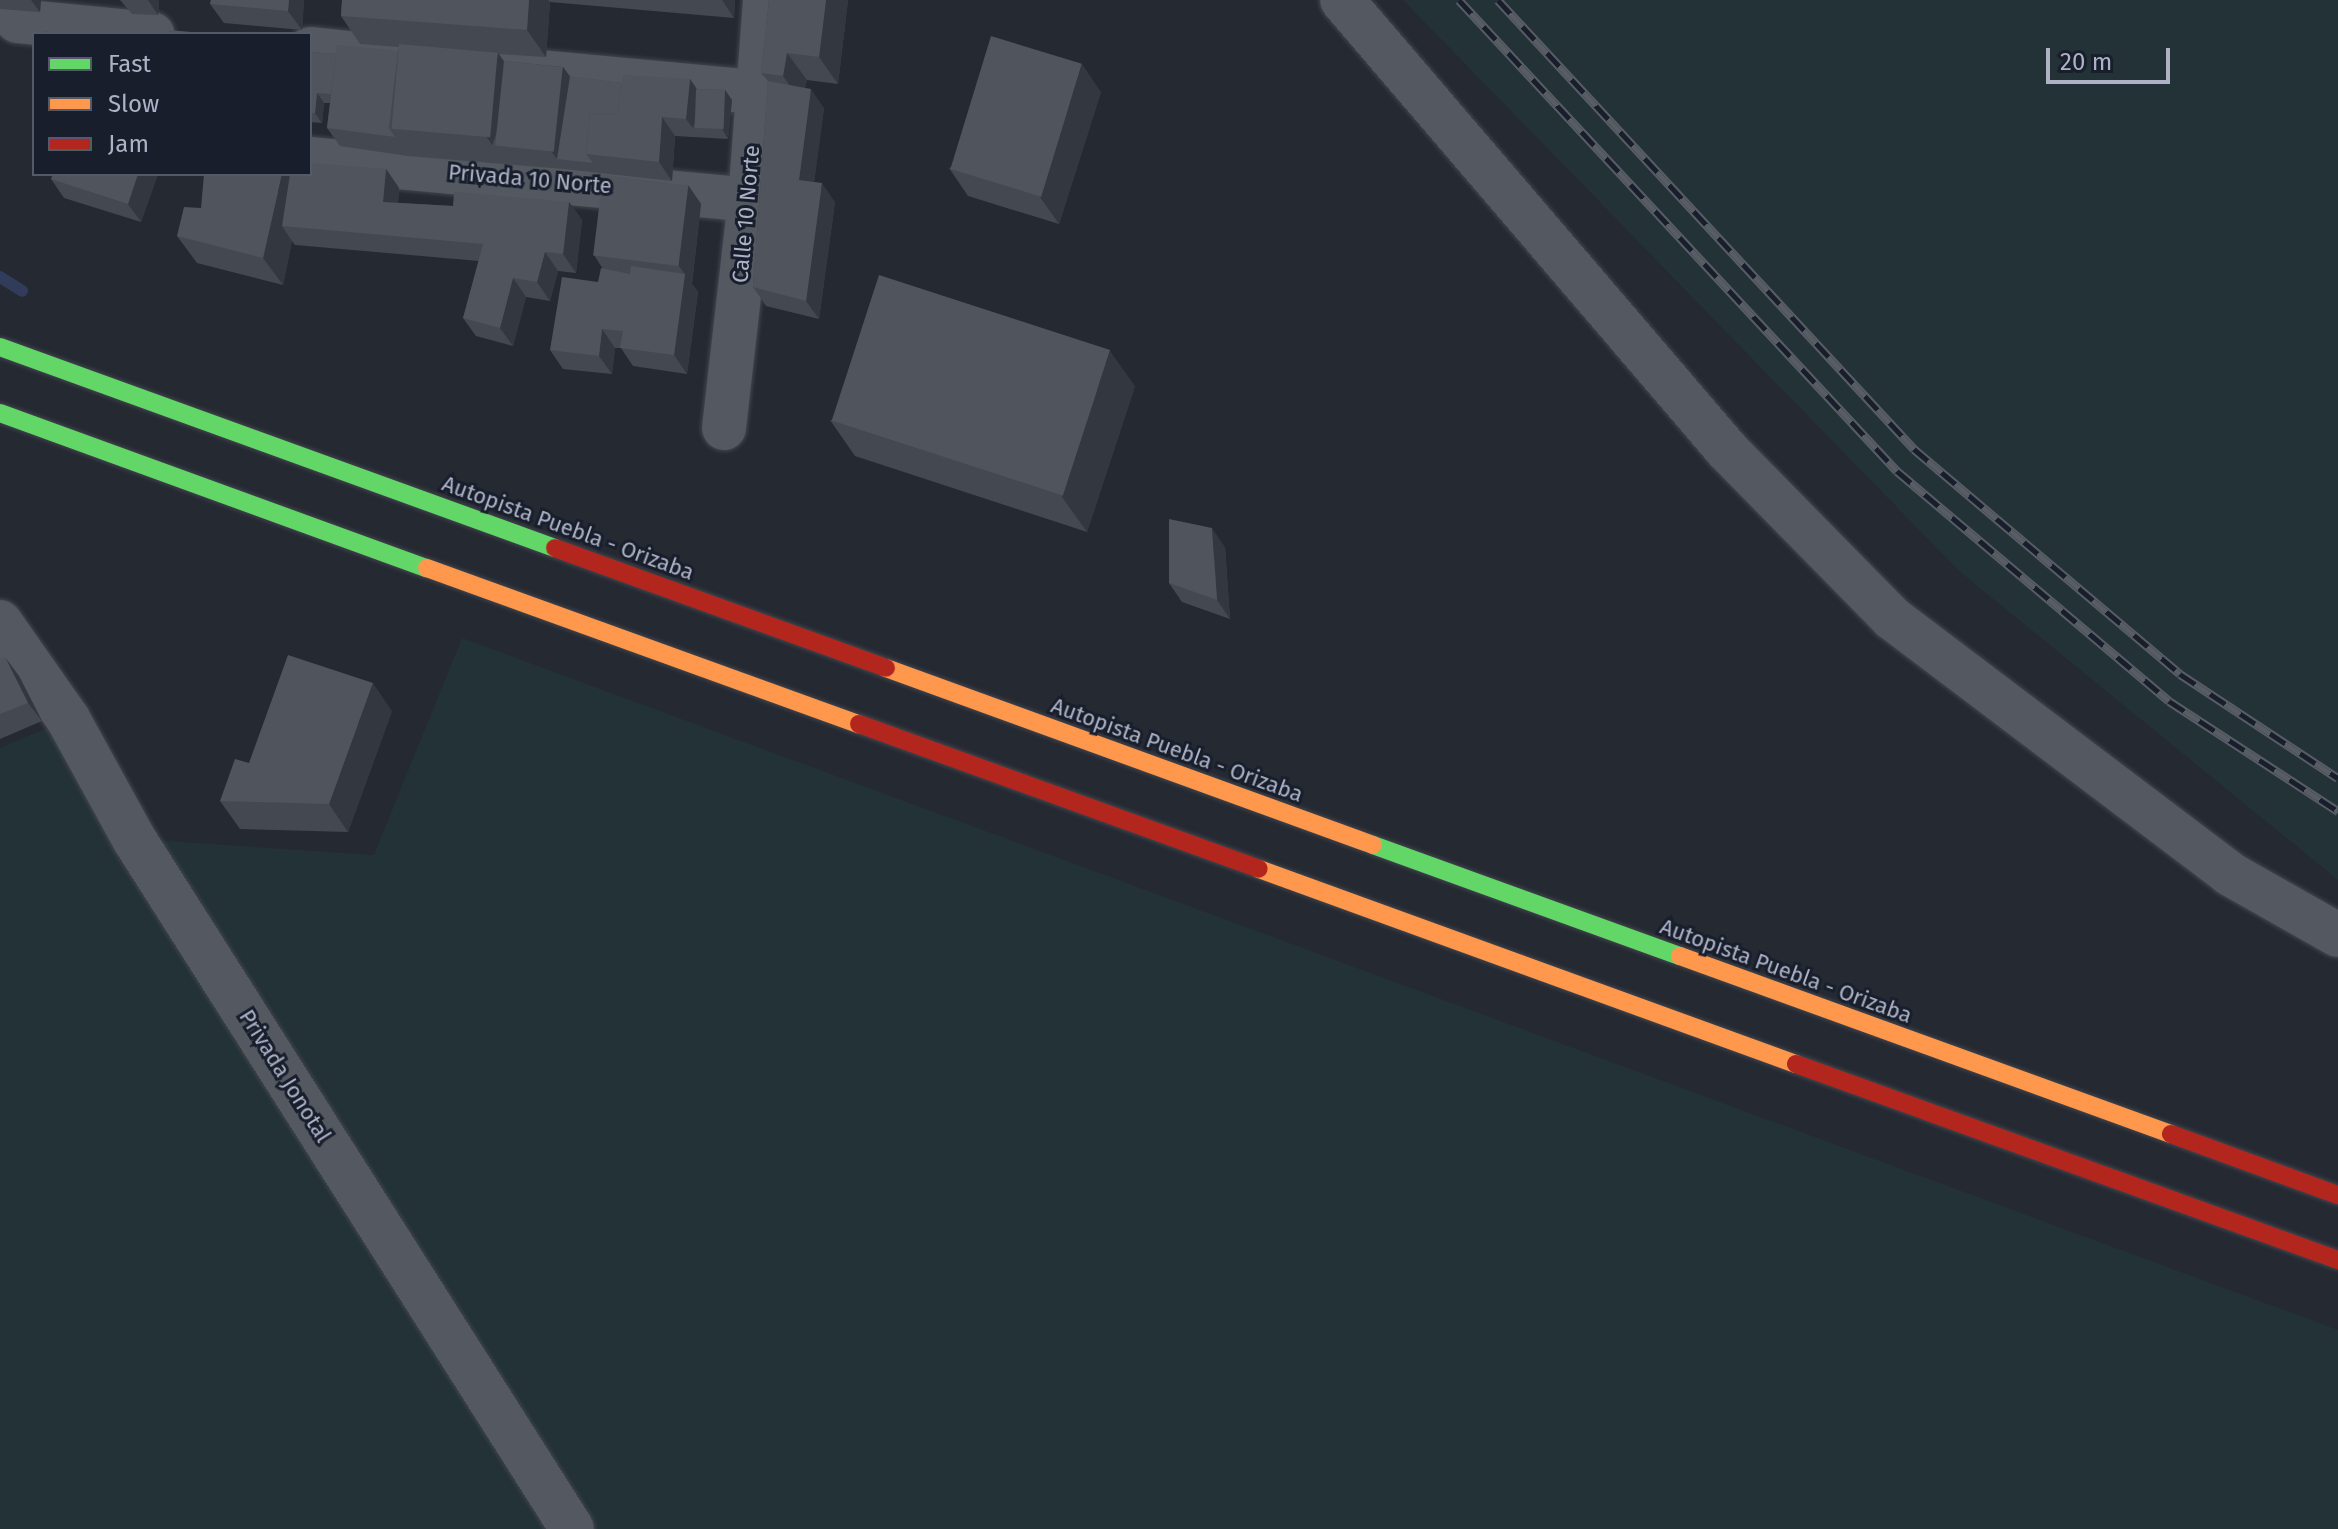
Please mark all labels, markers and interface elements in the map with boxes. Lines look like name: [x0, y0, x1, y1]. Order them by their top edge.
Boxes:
legend: [32, 32, 312, 176]
scale bar: [2050, 32, 2174, 82]
text: 20 m: [2060, 48, 2112, 76]
text: Fast: [108, 50, 151, 78]
text: Slow: [108, 90, 159, 118]
text: Jam: [108, 130, 149, 158]
street label: Calle 10 Norte: [727, 144, 765, 284]
street label: Privada 10 Norte: [447, 159, 613, 199]
street label: Autopista Puebla - Orizaba: [439, 470, 697, 586]
street label: Autopista Puebla - Orizaba: [1048, 692, 1306, 808]
street label: Autopista Puebla - Orizaba: [1657, 913, 1915, 1029]
street label: Privada Jonotal: [234, 1005, 336, 1147]

